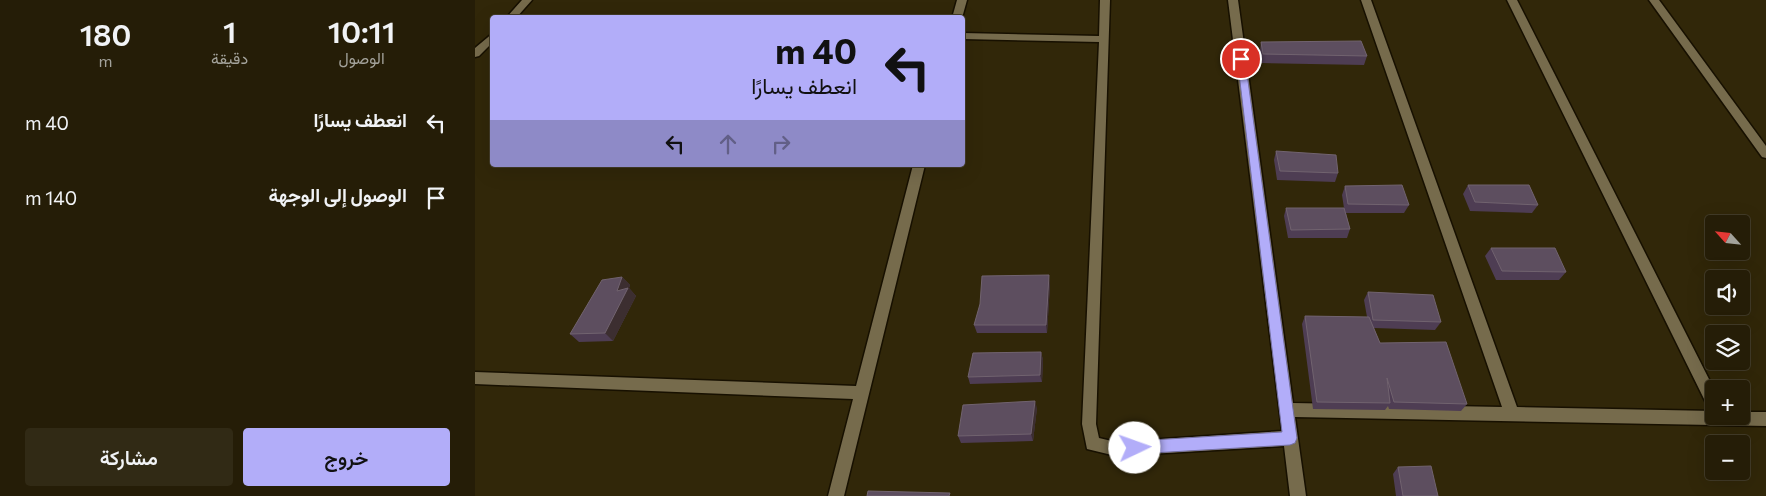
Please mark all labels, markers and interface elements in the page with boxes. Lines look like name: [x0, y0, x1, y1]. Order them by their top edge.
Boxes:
text: 1: [223, 12, 236, 49]
text: 10:11: [328, 12, 395, 49]
text: 180: [80, 15, 131, 52]
text: 40 m: [775, 28, 857, 71]
icon: left: [875, 35, 940, 100]
pin: [1220, 38, 1262, 80]
icon: arrive: [1227, 45, 1255, 73]
text: دقيقة: [211, 48, 248, 67]
text: الوصول: [338, 48, 385, 67]
text: m: [99, 51, 113, 70]
text: انعطف يسارًا: [751, 72, 857, 99]
text: انعطف يسارًا: [313, 108, 407, 131]
icon: left: [422, 109, 450, 137]
text: 40 m: [25, 111, 69, 134]
icon: left: [661, 130, 689, 158]
icon: ahead: [714, 130, 742, 158]
icon: right: [767, 130, 795, 158]
text: الوصول إلى الوجهة: [268, 183, 407, 206]
icon: arrive: [422, 184, 450, 212]
text: 140 m: [25, 186, 77, 209]
north arrow: [1705, 215, 1750, 260]
map controls: [1705, 215, 1750, 480]
button: sound: [1705, 270, 1750, 315]
button: layers: [1705, 325, 1750, 370]
button: +: [1705, 380, 1750, 425]
position arrow: [1108, 421, 1160, 473]
button: مشاركة: [25, 428, 233, 486]
button: خروج: [243, 428, 450, 486]
button: −: [1705, 435, 1750, 480]

